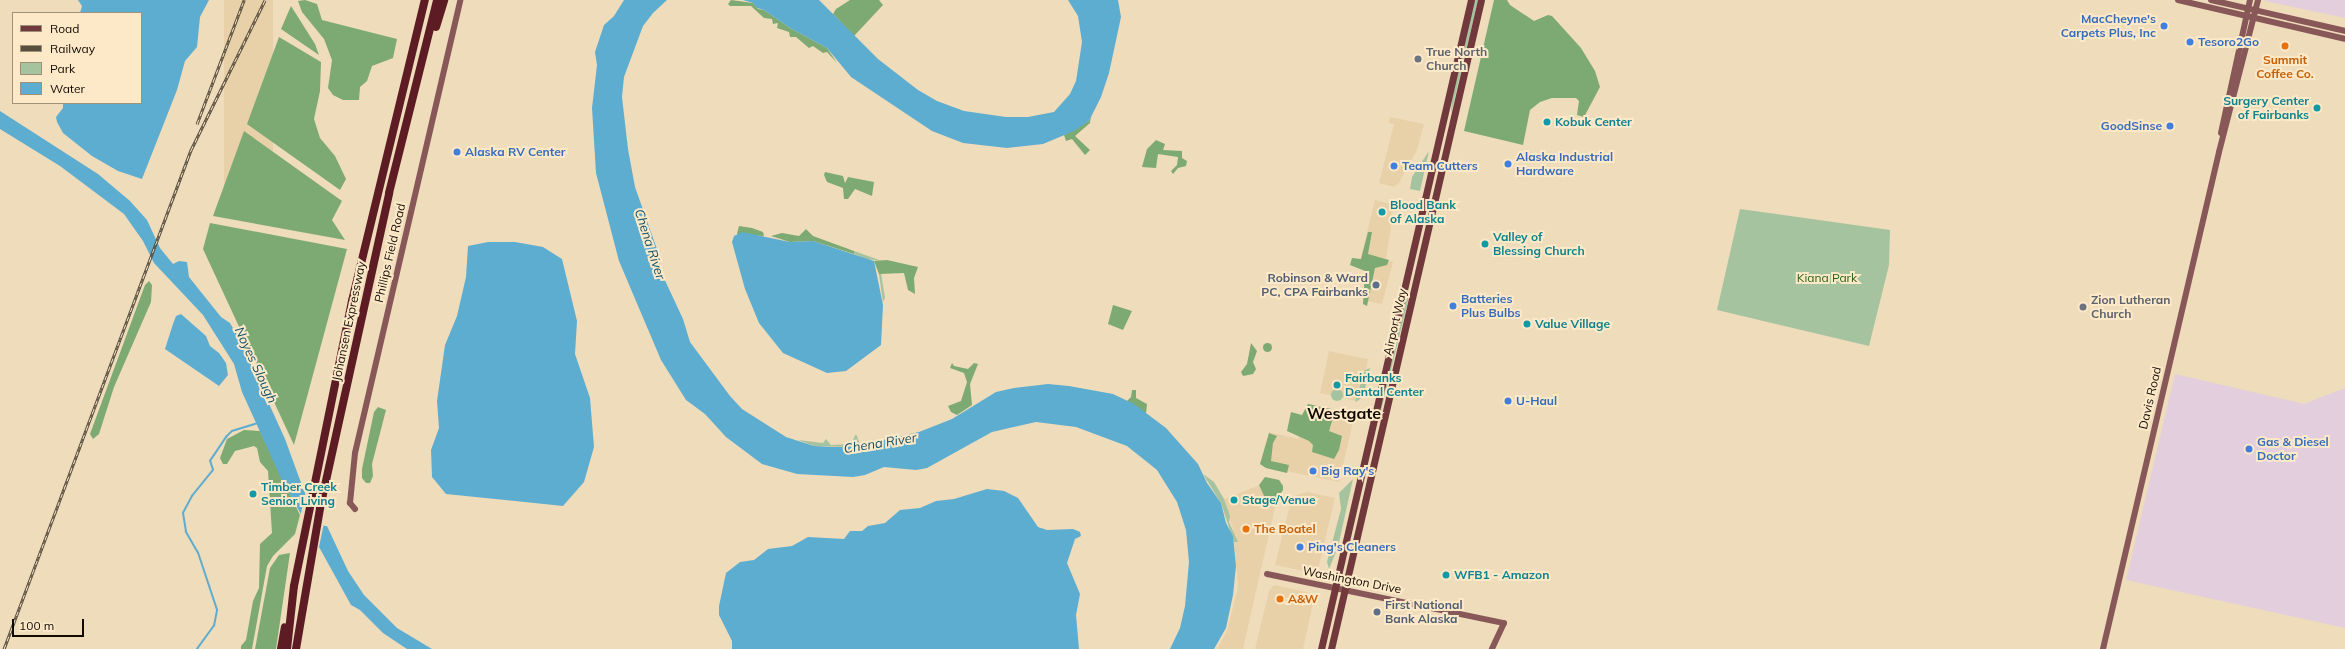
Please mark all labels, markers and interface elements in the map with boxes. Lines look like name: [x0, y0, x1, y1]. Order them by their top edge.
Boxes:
legend: [12, 12, 142, 104]
place label: MacCheyne's Carpets Plus, Inc: [2061, 12, 2156, 40]
text: Road: [50, 21, 79, 36]
marker: MacCheyne's Carpets Plus, Inc: [2159, 21, 2169, 31]
place label: Tesoro2Go: [2198, 35, 2259, 49]
marker: Tesoro2Go: [2185, 37, 2195, 47]
text: Railway: [50, 41, 95, 56]
marker: Summit Coffee Co.: [2280, 41, 2290, 51]
place label: True North Church: [1426, 45, 1487, 73]
place label: Summit Coffee Co.: [2256, 53, 2314, 81]
marker: True North Church: [1413, 54, 1423, 64]
text: Park: [50, 61, 75, 76]
text: Water: [50, 81, 85, 96]
place label: Surgery Center of Fairbanks: [2223, 94, 2309, 122]
marker: Surgery Center of Fairbanks: [2312, 103, 2322, 113]
place label: Kobuk Center: [1555, 115, 1632, 129]
marker: Kobuk Center: [1542, 117, 1552, 127]
place label: GoodSinse: [2101, 119, 2162, 133]
marker: GoodSinse: [2165, 121, 2175, 131]
place label: Alaska RV Center: [465, 145, 565, 159]
marker: Alaska RV Center: [452, 147, 462, 157]
place label: Alaska Industrial Hardware: [1516, 150, 1613, 178]
place label: Team Cutters: [1402, 159, 1478, 173]
marker: Alaska Industrial Hardware: [1503, 159, 1513, 169]
marker: Team Cutters: [1389, 161, 1399, 171]
place label: Blood Bank of Alaska: [1390, 198, 1456, 226]
street label: Phillips Field Road: [372, 202, 408, 304]
water label: Chena River: [631, 207, 669, 281]
marker: Blood Bank of Alaska: [1377, 207, 1387, 217]
place label: Valley of Blessing Church: [1493, 230, 1585, 258]
marker: Valley of Blessing Church: [1480, 239, 1490, 249]
street label: Johansen Expressway: [329, 260, 369, 382]
place label: Robinson & Ward PC, CPA Fairbanks: [1261, 271, 1368, 299]
park label: Kiana Park: [1797, 271, 1857, 285]
marker: Robinson & Ward PC, CPA Fairbanks: [1371, 280, 1381, 290]
street label: Airport Way: [1380, 287, 1410, 357]
place label: Batteries Plus Bulbs: [1461, 292, 1521, 320]
place label: Zion Lutheran Church: [2091, 293, 2170, 321]
marker: Batteries Plus Bulbs: [1448, 301, 1458, 311]
marker: Zion Lutheran Church: [2078, 302, 2088, 312]
place label: Value Village: [1535, 317, 1610, 331]
marker: Value Village: [1522, 319, 1532, 329]
water label: Noyes Slough: [232, 324, 280, 406]
street label: Davis Road: [2136, 365, 2164, 431]
place label: Fairbanks Dental Center: [1345, 371, 1424, 399]
marker: Fairbanks Dental Center: [1332, 380, 1342, 390]
place label: U-Haul: [1516, 394, 1557, 408]
marker: U-Haul: [1503, 396, 1513, 406]
district label: Westgate: [1307, 403, 1381, 423]
water label: Chena River: [843, 430, 917, 456]
place label: Gas & Diesel Doctor: [2257, 435, 2329, 463]
marker: Gas & Diesel Doctor: [2244, 444, 2254, 454]
place label: Big Ray's: [1321, 464, 1374, 478]
marker: Big Ray's: [1308, 466, 1318, 476]
place label: Timber Creek Senior Living: [261, 480, 337, 508]
marker: Timber Creek Senior Living: [248, 489, 258, 499]
place label: Stage/Venue: [1242, 493, 1316, 507]
marker: Stage/Venue: [1229, 495, 1239, 505]
place label: The Boatel: [1254, 522, 1316, 536]
marker: The Boatel: [1241, 524, 1251, 534]
place label: Ping's Cleaners: [1308, 540, 1396, 554]
marker: Ping's Cleaners: [1295, 542, 1305, 552]
street label: Washington Drive: [1301, 563, 1403, 597]
place label: WFB1 - Amazon: [1454, 568, 1549, 582]
marker: WFB1 - Amazon: [1441, 570, 1451, 580]
place label: A&W: [1288, 592, 1318, 606]
marker: A&W: [1275, 594, 1285, 604]
place label: First National Bank Alaska: [1385, 598, 1463, 626]
marker: First National Bank Alaska: [1372, 607, 1382, 617]
scale bar: [14, 611, 86, 637]
text: 100 m: [19, 618, 54, 633]

